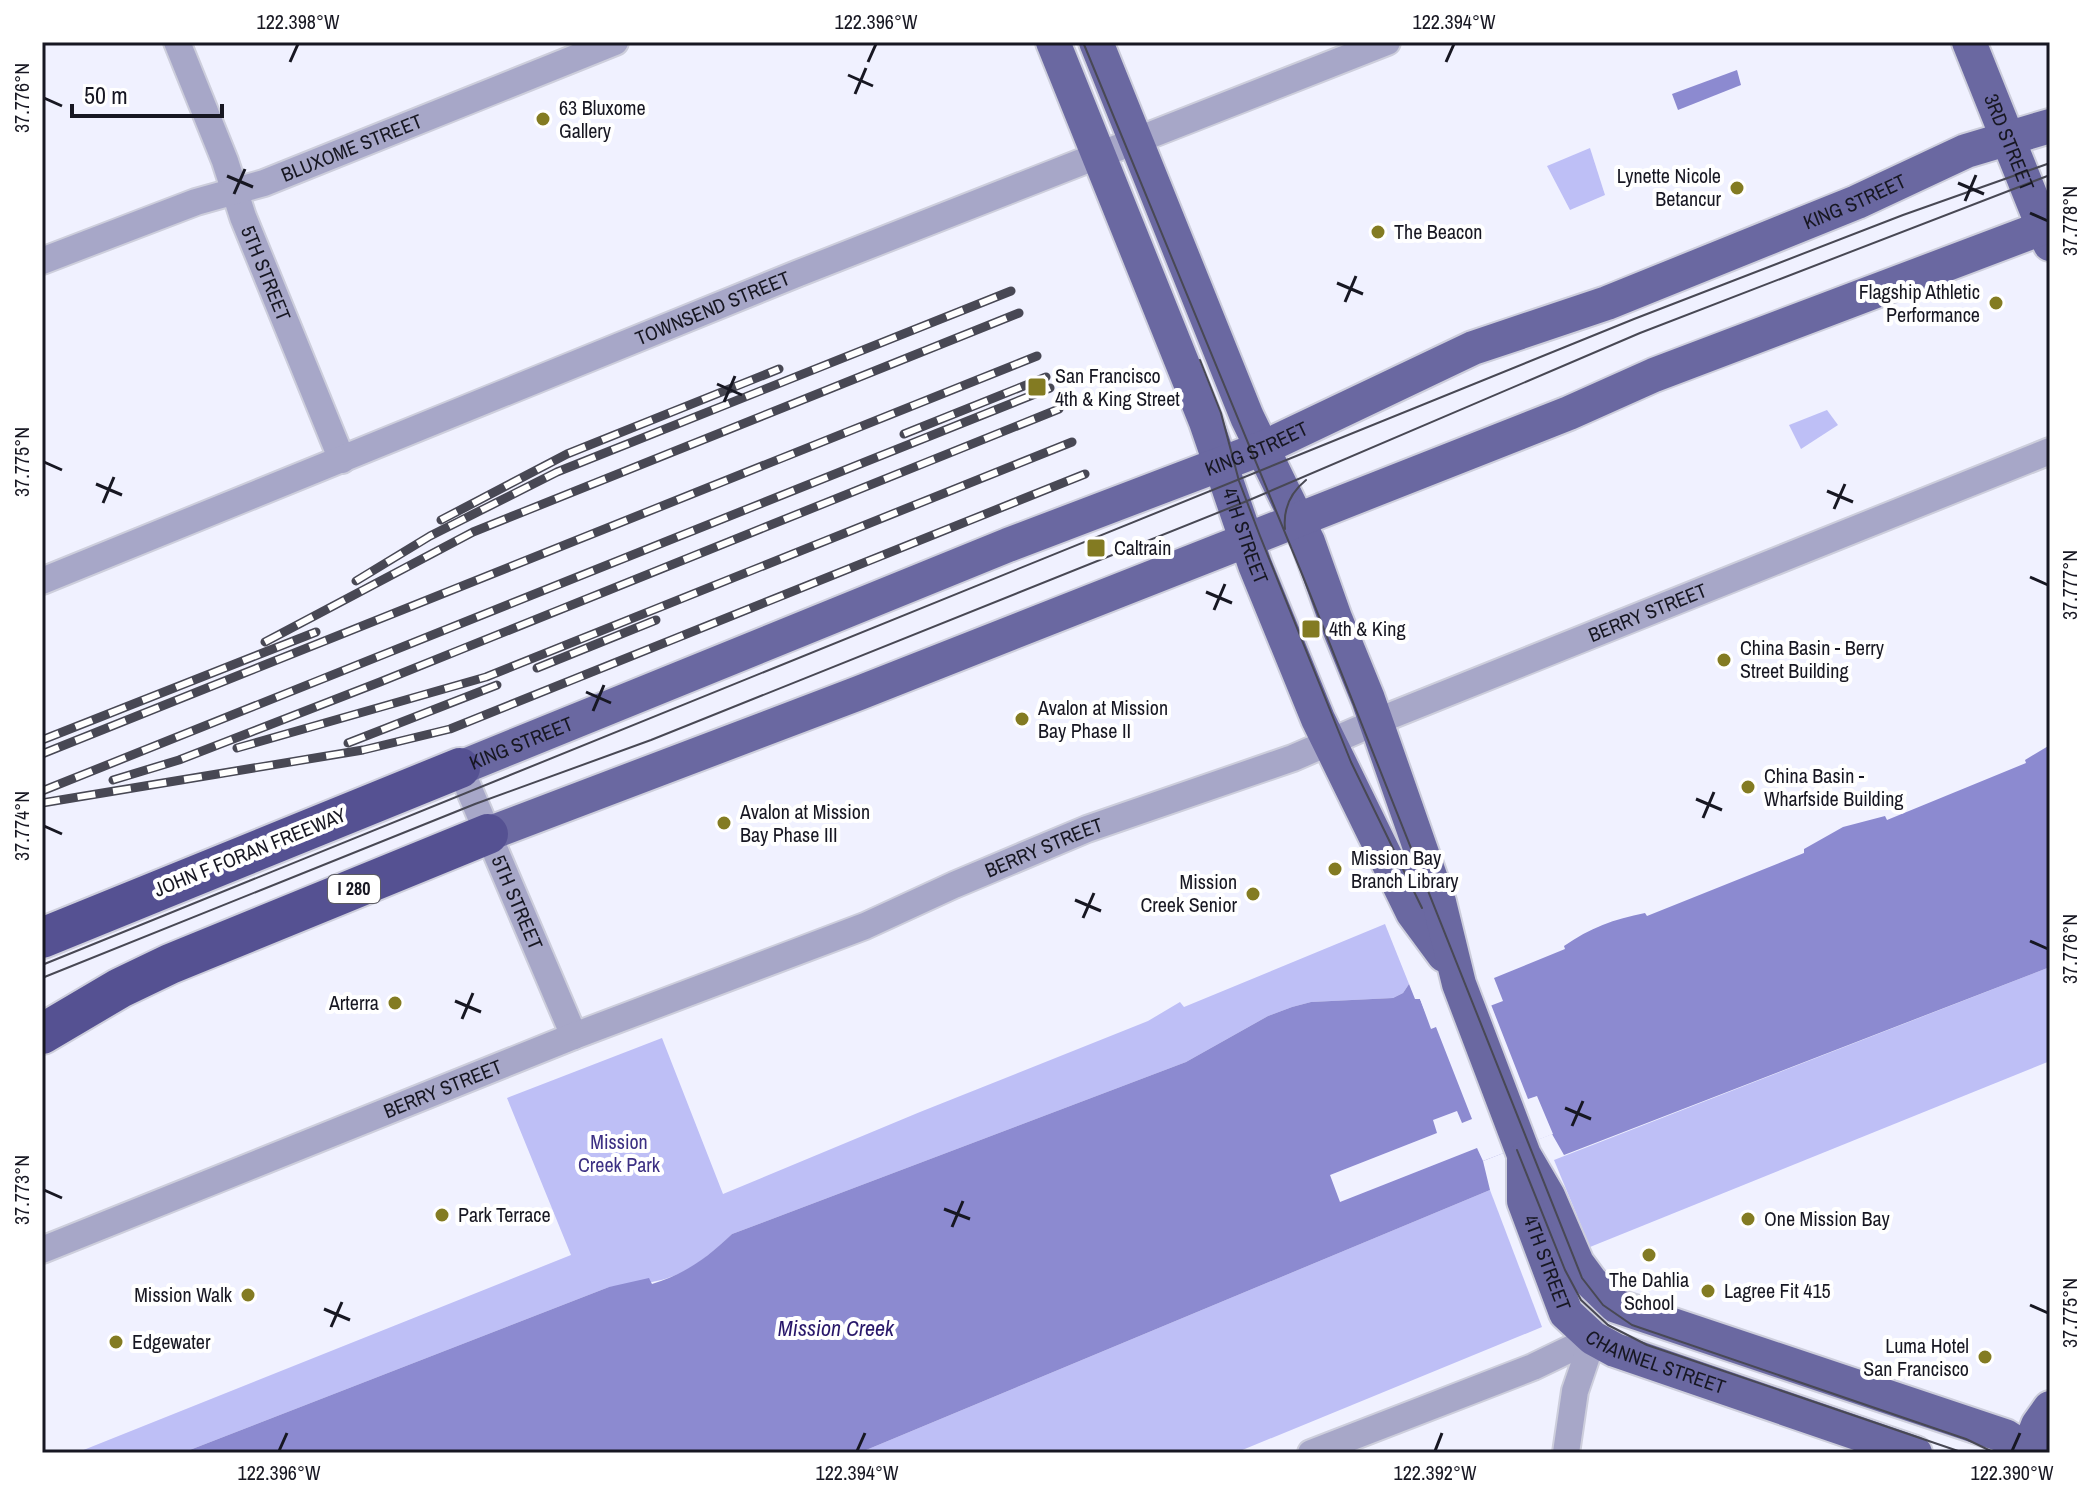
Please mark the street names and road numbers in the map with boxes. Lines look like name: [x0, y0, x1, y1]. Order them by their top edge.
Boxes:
street label: 3RD STREET: [1978, 90, 2041, 194]
street label: BLUXOME STREET: [277, 107, 426, 188]
street label: KING STREET: [1799, 167, 1910, 235]
street label: 5TH STREET: [235, 222, 298, 325]
street label: TOWNSEND STREET: [631, 264, 794, 351]
street label: KING STREET: [1201, 415, 1312, 482]
street label: 4TH STREET: [1216, 484, 1275, 588]
street label: BERRY STREET: [1584, 576, 1711, 648]
street label: KING STREET: [465, 710, 577, 776]
street label: JOHN F FORAN FREEWAY: [150, 801, 350, 902]
street label: BERRY STREET: [981, 811, 1106, 883]
street label: 5TH STREET: [486, 851, 550, 954]
road number: I 280: [328, 875, 380, 903]
street label: BERRY STREET: [379, 1052, 506, 1124]
street label: 4TH STREET: [1517, 1211, 1578, 1314]
street label: CHANNEL STREET: [1580, 1324, 1729, 1400]

